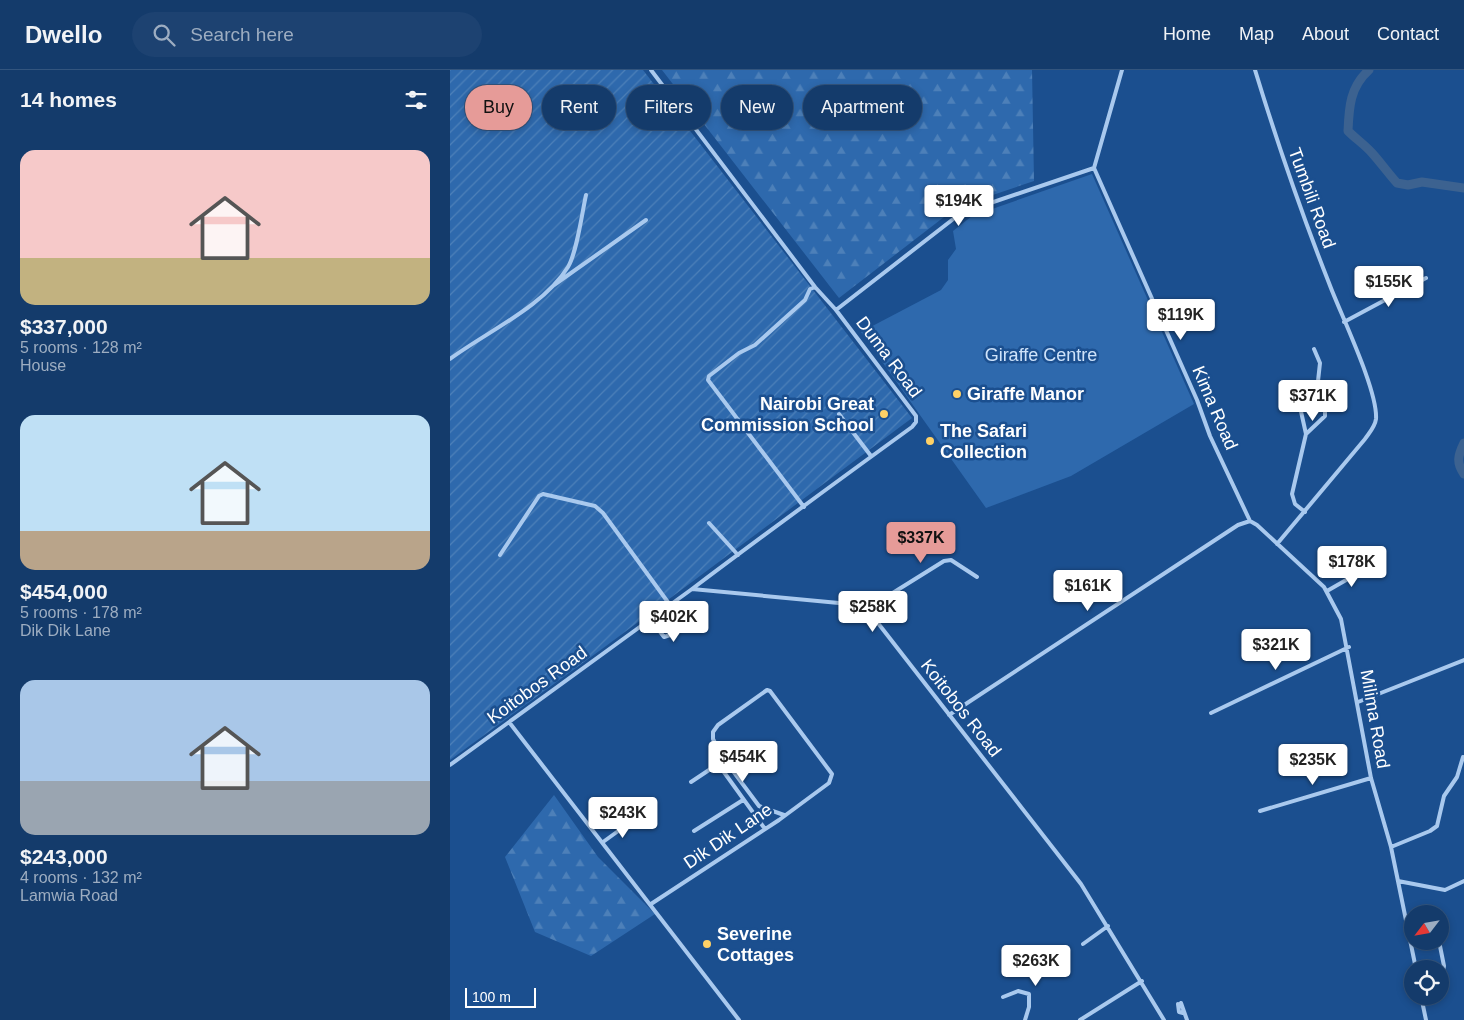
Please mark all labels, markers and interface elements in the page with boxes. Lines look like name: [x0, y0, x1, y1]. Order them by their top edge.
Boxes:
search box: [132, 12, 482, 57]
text: Dwello: [25, 21, 102, 48]
icon: search: [150, 21, 178, 49]
text: Search here: [190, 24, 294, 45]
text: Home: [1163, 24, 1211, 44]
text: Map: [1239, 24, 1274, 44]
text: About: [1302, 24, 1349, 44]
text: Contact: [1377, 24, 1439, 44]
chip: Buy: [465, 85, 532, 130]
chip: Rent: [542, 85, 616, 130]
chip: Filters: [626, 85, 711, 130]
chip: New: [721, 85, 793, 130]
chip: Apartment: [803, 85, 922, 130]
icon: filters: [402, 86, 430, 114]
text: 14 homes: [20, 88, 117, 111]
street label: Tumbili Road: [1285, 145, 1339, 251]
icon: home: [180, 183, 270, 273]
pin: $194K: [924, 184, 994, 227]
text: $194K: [935, 192, 983, 209]
pin: $155K: [1354, 266, 1424, 308]
text: $155K: [1365, 273, 1413, 290]
pin: $119K: [1146, 298, 1216, 341]
text: $119K: [1158, 306, 1204, 323]
street label: Duma Road: [852, 313, 926, 401]
text: $337,000: [20, 315, 108, 338]
text: 5 rooms · 128 m²: [20, 339, 142, 356]
park label: Giraffe Centre: [985, 345, 1097, 365]
text: House: [20, 357, 66, 374]
street label: Kima Road: [1188, 363, 1242, 453]
pin: $371K: [1278, 380, 1348, 422]
place label: Giraffe Manor: [967, 384, 1084, 404]
text: $371K: [1289, 387, 1337, 404]
marker: Giraffe Manor: [951, 388, 963, 400]
place label: Nairobi Great Commission School: [701, 394, 874, 435]
marker: Nairobi Great Commission School: [878, 408, 890, 420]
place label: The Safari Collection: [940, 421, 1027, 462]
marker: The Safari Collection: [924, 435, 936, 447]
icon: home: [180, 448, 270, 538]
pin: $337K: [886, 522, 956, 564]
text: $337K: [897, 529, 945, 546]
pin: $178K: [1317, 546, 1387, 588]
text: $178K: [1328, 553, 1376, 570]
pin: $161K: [1053, 570, 1123, 612]
text: $161K: [1064, 577, 1112, 594]
text: $454,000: [20, 580, 108, 603]
pin: $258K: [838, 590, 908, 633]
text: $258K: [849, 598, 897, 615]
pin: $402K: [639, 600, 709, 643]
text: 5 rooms · 178 m²: [20, 604, 142, 621]
text: $402K: [650, 608, 698, 625]
text: Dik Dik Lane: [20, 622, 111, 639]
pin: $321K: [1241, 628, 1311, 671]
text: $321K: [1252, 636, 1300, 653]
street label: Koitobos Road: [483, 642, 591, 728]
street label: Koitobos Road: [917, 655, 1005, 761]
street label: Milima Road: [1356, 668, 1394, 770]
icon: home: [180, 713, 270, 803]
pin: $454K: [708, 740, 778, 783]
pin: $235K: [1278, 744, 1348, 786]
text: $454K: [719, 748, 767, 765]
text: $235K: [1289, 751, 1337, 768]
pin: $243K: [588, 796, 658, 839]
street label: Dik Dik Lane: [680, 799, 776, 873]
text: $243K: [599, 804, 647, 821]
text: $243,000: [20, 845, 108, 868]
text: 4 rooms · 132 m²: [20, 869, 142, 886]
text: Lamwia Road: [20, 887, 118, 904]
north arrow: [1404, 905, 1449, 950]
map controls: [1404, 905, 1449, 1005]
place label: Severine Cottages: [717, 924, 794, 965]
marker: Severine Cottages: [701, 938, 713, 950]
pin: $263K: [1001, 944, 1071, 987]
text: $263K: [1012, 952, 1060, 969]
button: locate: [1404, 960, 1449, 1005]
scale bar: [465, 985, 536, 1008]
text: 100 m: [472, 989, 511, 1005]

